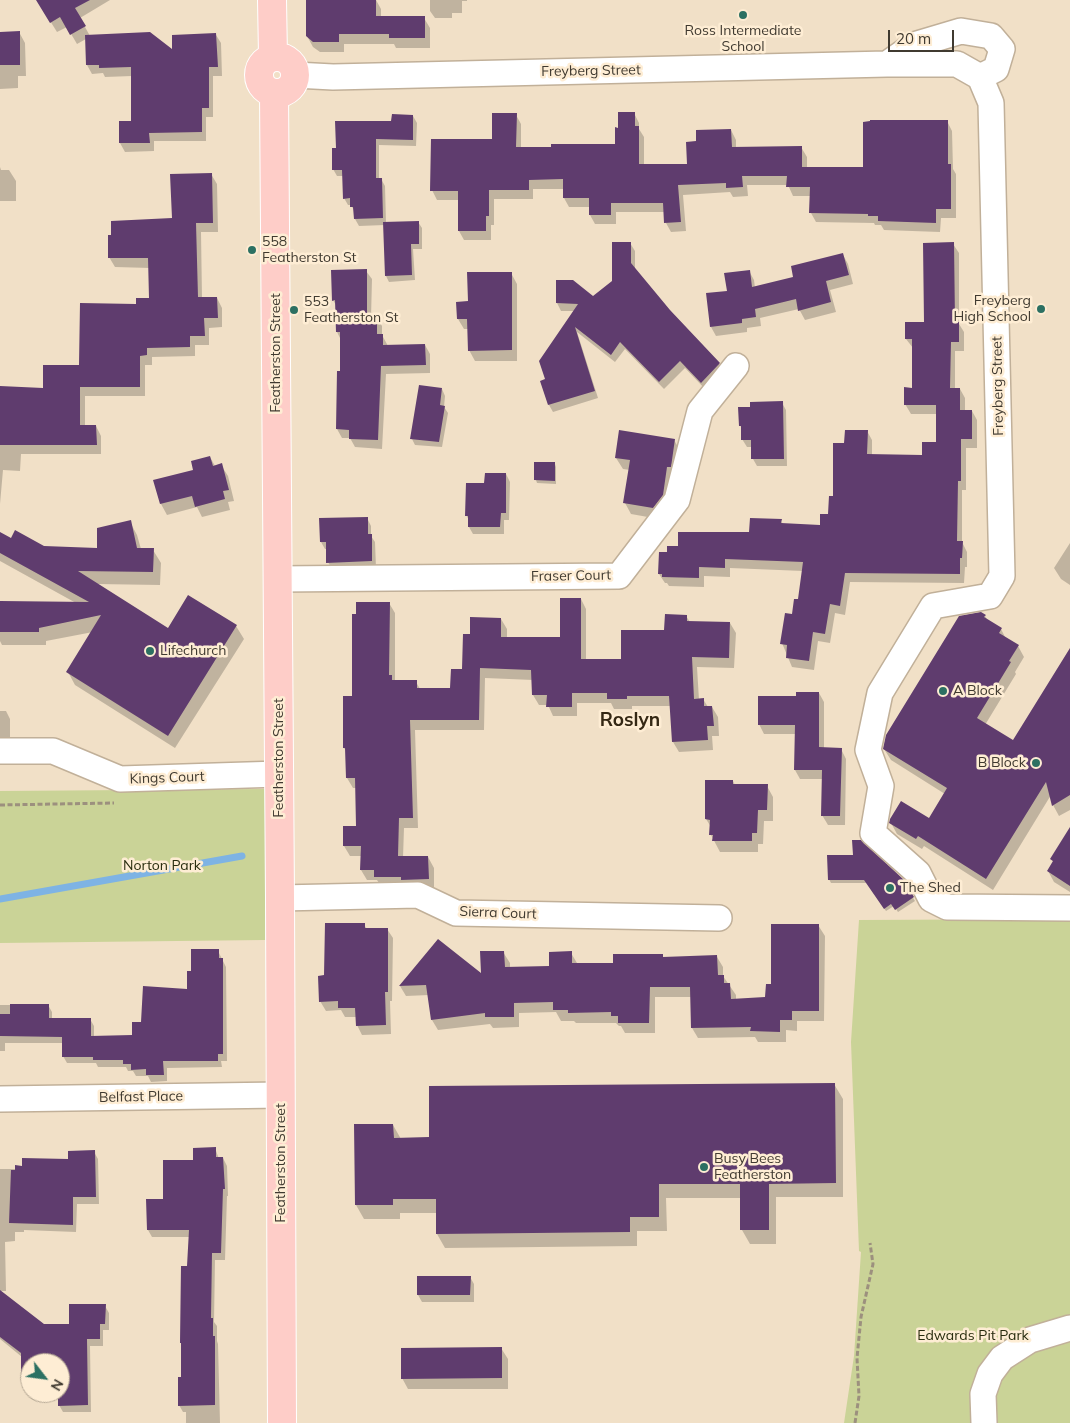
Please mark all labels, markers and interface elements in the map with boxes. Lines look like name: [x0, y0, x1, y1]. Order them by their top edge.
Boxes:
marker: Ross Intermediate School: [737, 9, 749, 21]
scale bar: [890, 20, 956, 52]
place label: Ross Intermediate School: [685, 23, 801, 56]
text: 20 m: [896, 29, 931, 48]
street label: Freyberg Street: [541, 62, 641, 80]
place label: 558 Featherston St: [262, 234, 357, 266]
marker: 558 Featherston St: [246, 244, 258, 256]
street label: Featherston Street: [268, 293, 284, 413]
place label: Freyberg High School: [953, 293, 1031, 326]
place label: 553 Featherston St: [304, 294, 399, 326]
marker: Freyberg High School: [1035, 303, 1047, 315]
marker: 553 Featherston St: [288, 304, 300, 316]
street label: Freyberg Street: [989, 336, 1007, 436]
street label: Fraser Court: [531, 567, 611, 585]
place label: Lifechurch: [160, 643, 226, 659]
marker: Lifechurch: [144, 645, 156, 657]
place label: A Block: [953, 683, 1002, 699]
marker: A Block: [937, 685, 949, 697]
street label: Featherston Street: [271, 698, 287, 818]
district label: Roslyn: [600, 709, 660, 731]
place label: B Block: [978, 755, 1026, 771]
marker: B Block: [1030, 757, 1042, 769]
street label: Kings Court: [129, 768, 205, 788]
park label: Norton Park: [123, 858, 201, 874]
place label: The Shed: [900, 880, 961, 896]
marker: The Shed: [884, 882, 896, 894]
street label: Sierra Court: [459, 903, 537, 923]
street label: Belfast Place: [99, 1088, 183, 1106]
street label: Featherston Street: [273, 1103, 289, 1223]
place label: Busy Bees Featherston: [714, 1151, 791, 1184]
marker: Busy Bees Featherston: [698, 1161, 710, 1173]
park label: Edwards Pit Park: [917, 1328, 1029, 1344]
north arrow: [20, 1353, 70, 1403]
text: N: [47, 1376, 68, 1394]

